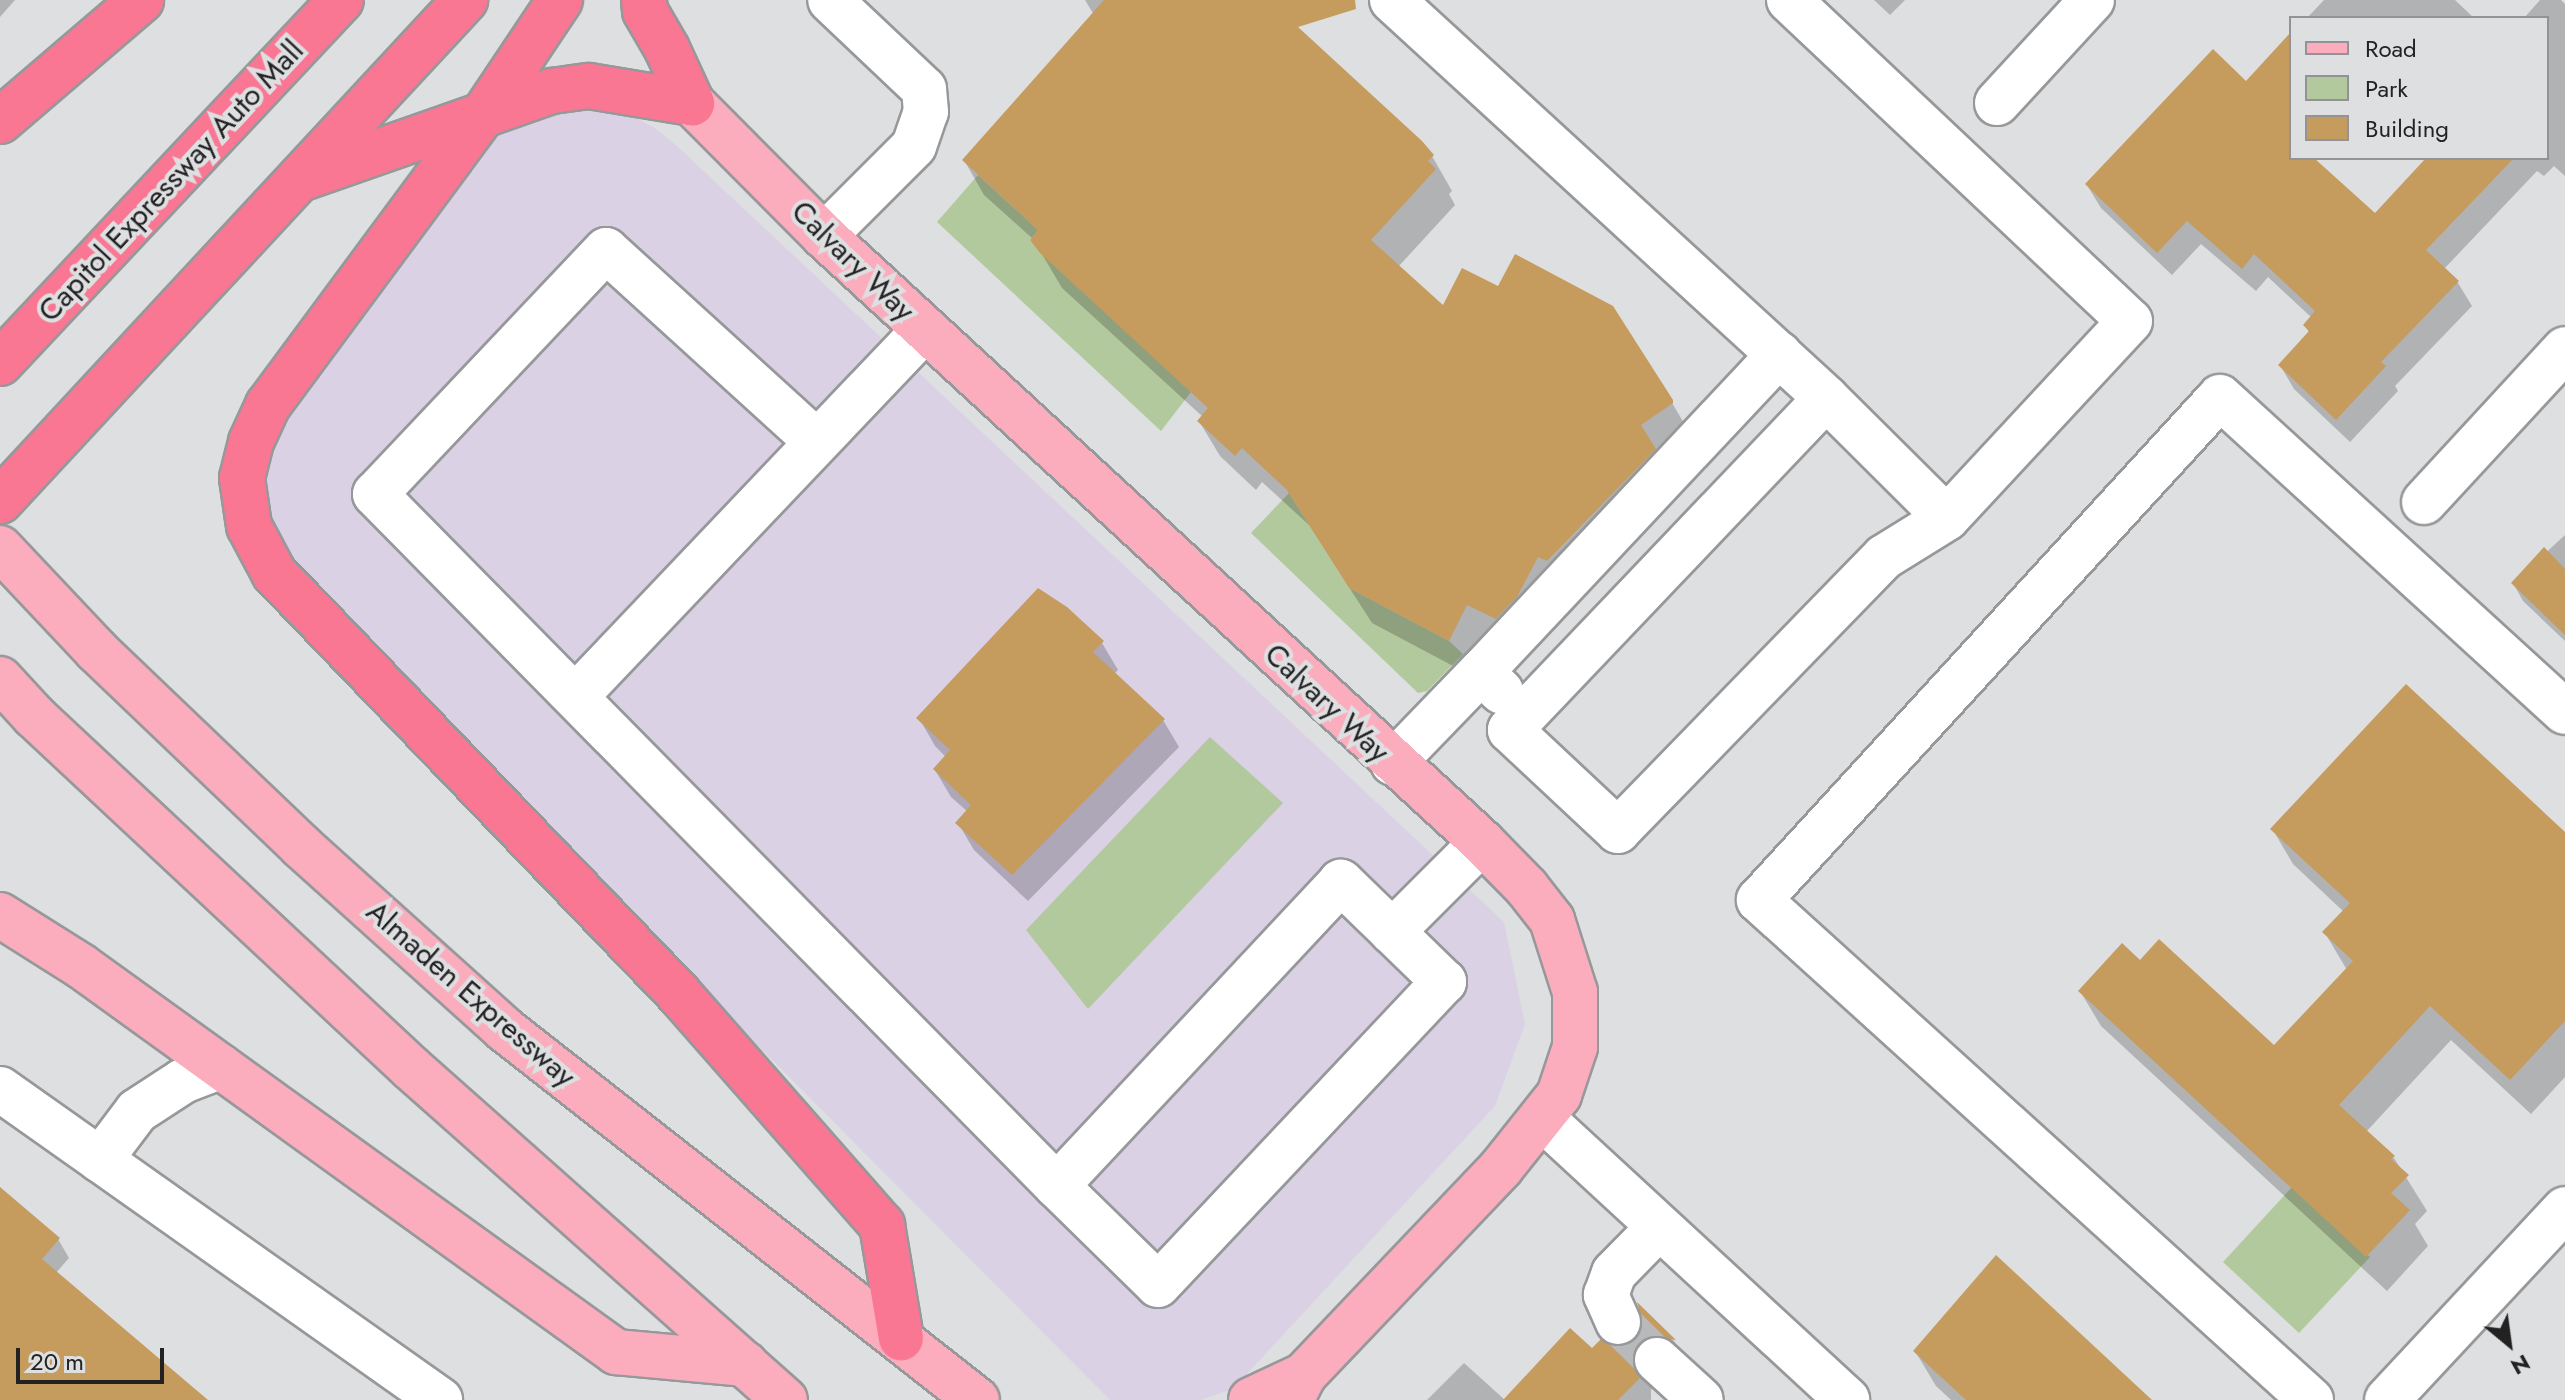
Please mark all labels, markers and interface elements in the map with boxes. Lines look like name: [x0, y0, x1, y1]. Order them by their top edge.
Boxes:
legend: [2289, 16, 2549, 160]
text: Road: [2365, 31, 2417, 66]
street label: Capitol Expressway Auto Mall: [31, 33, 311, 329]
text: Park: [2365, 71, 2408, 106]
text: Building: [2365, 111, 2449, 146]
street label: Calvary Way: [784, 193, 922, 329]
street label: Calvary Way: [1257, 636, 1397, 770]
street label: Almaden Expressway: [359, 893, 583, 1095]
north arrow: [2469, 1304, 2549, 1384]
scale bar: [20, 1332, 168, 1382]
text: 20 m: [30, 1344, 84, 1379]
text: N: [2505, 1347, 2536, 1383]

